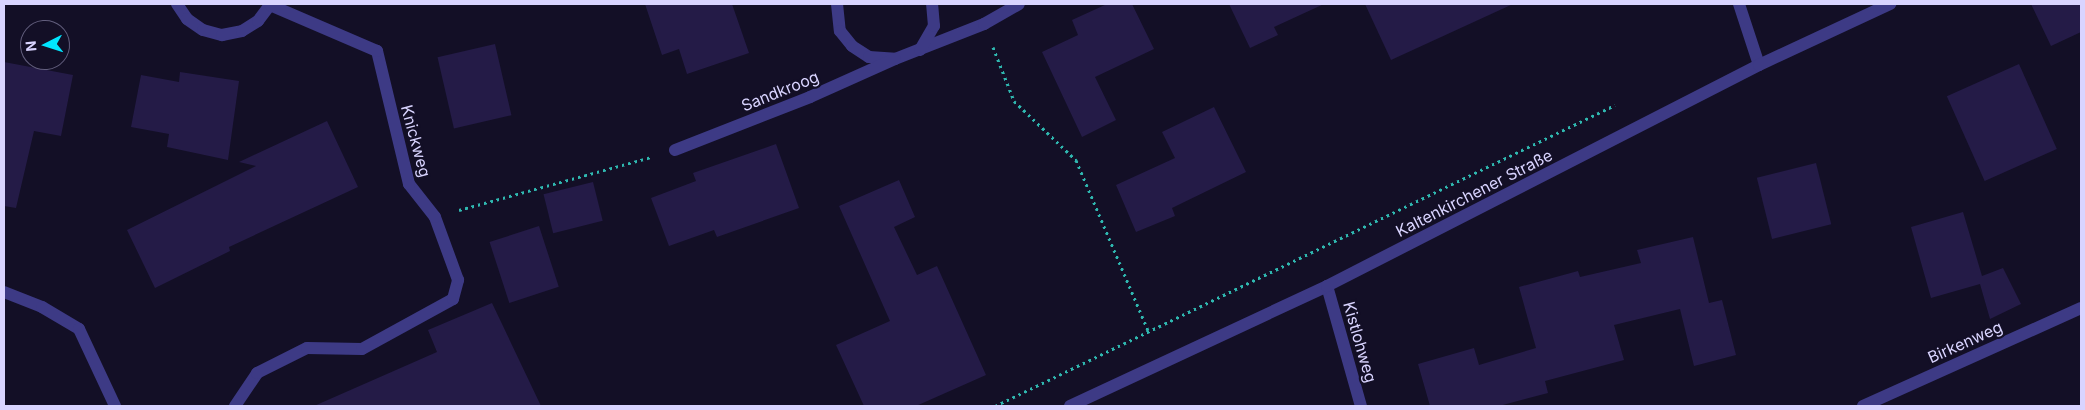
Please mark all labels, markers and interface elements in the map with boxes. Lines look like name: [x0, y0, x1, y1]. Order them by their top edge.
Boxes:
north arrow: [20, 20, 70, 70]
text: N: [22, 40, 39, 52]
street label: Sandkroog: [738, 67, 822, 115]
street label: Knickweg: [397, 103, 435, 179]
street label: Kaltenkirchener Straße: [1393, 145, 1555, 241]
street label: Kistlohweg: [1339, 299, 1381, 385]
street label: Birkenweg: [1925, 317, 2005, 367]

